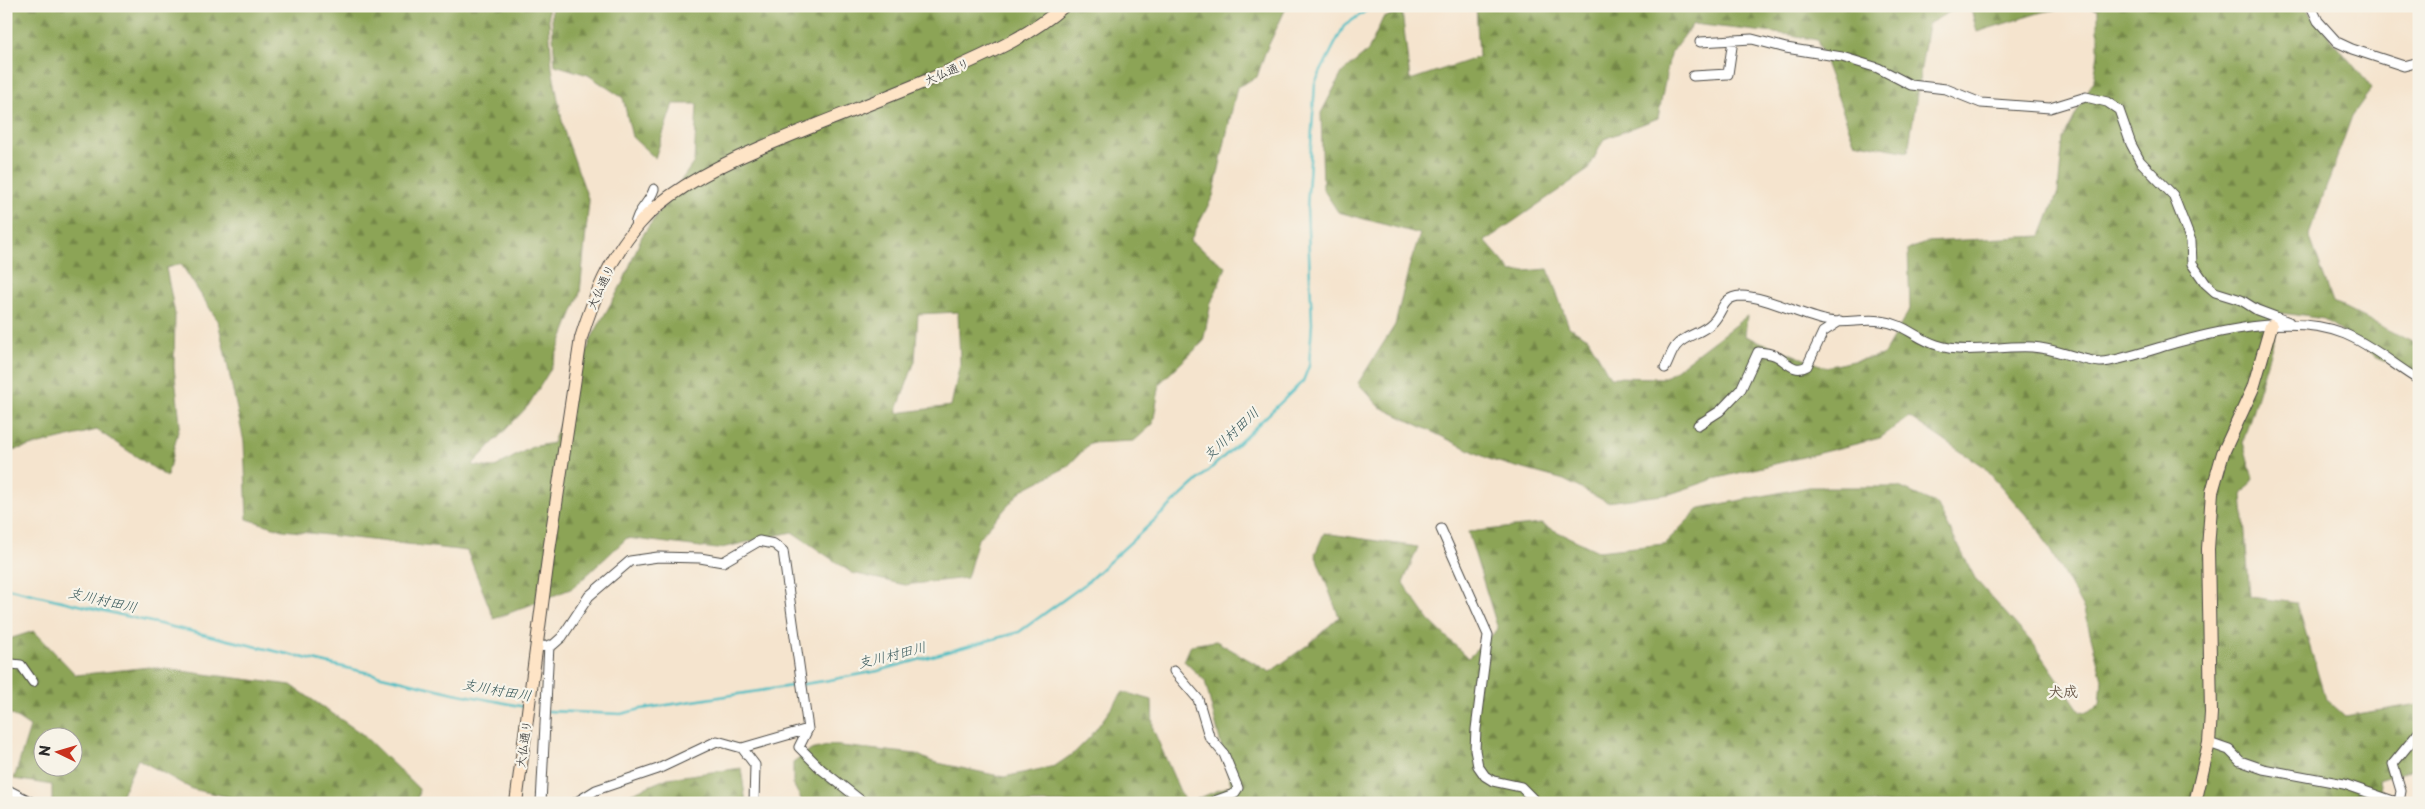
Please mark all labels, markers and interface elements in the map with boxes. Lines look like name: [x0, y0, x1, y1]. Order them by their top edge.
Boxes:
street label: 大仏通り: [921, 53, 972, 89]
street label: 大仏通り: [582, 261, 618, 312]
water label: 支川村田川: [1198, 402, 1263, 465]
water label: 支川村田川: [67, 581, 140, 618]
water label: 支川村田川: [855, 636, 928, 673]
water label: 支川村田川: [461, 673, 533, 706]
district label: 犬成: [2048, 679, 2078, 702]
street label: 大仏通り: [511, 719, 535, 769]
north arrow: [32, 726, 82, 776]
text: N: [34, 744, 55, 757]

